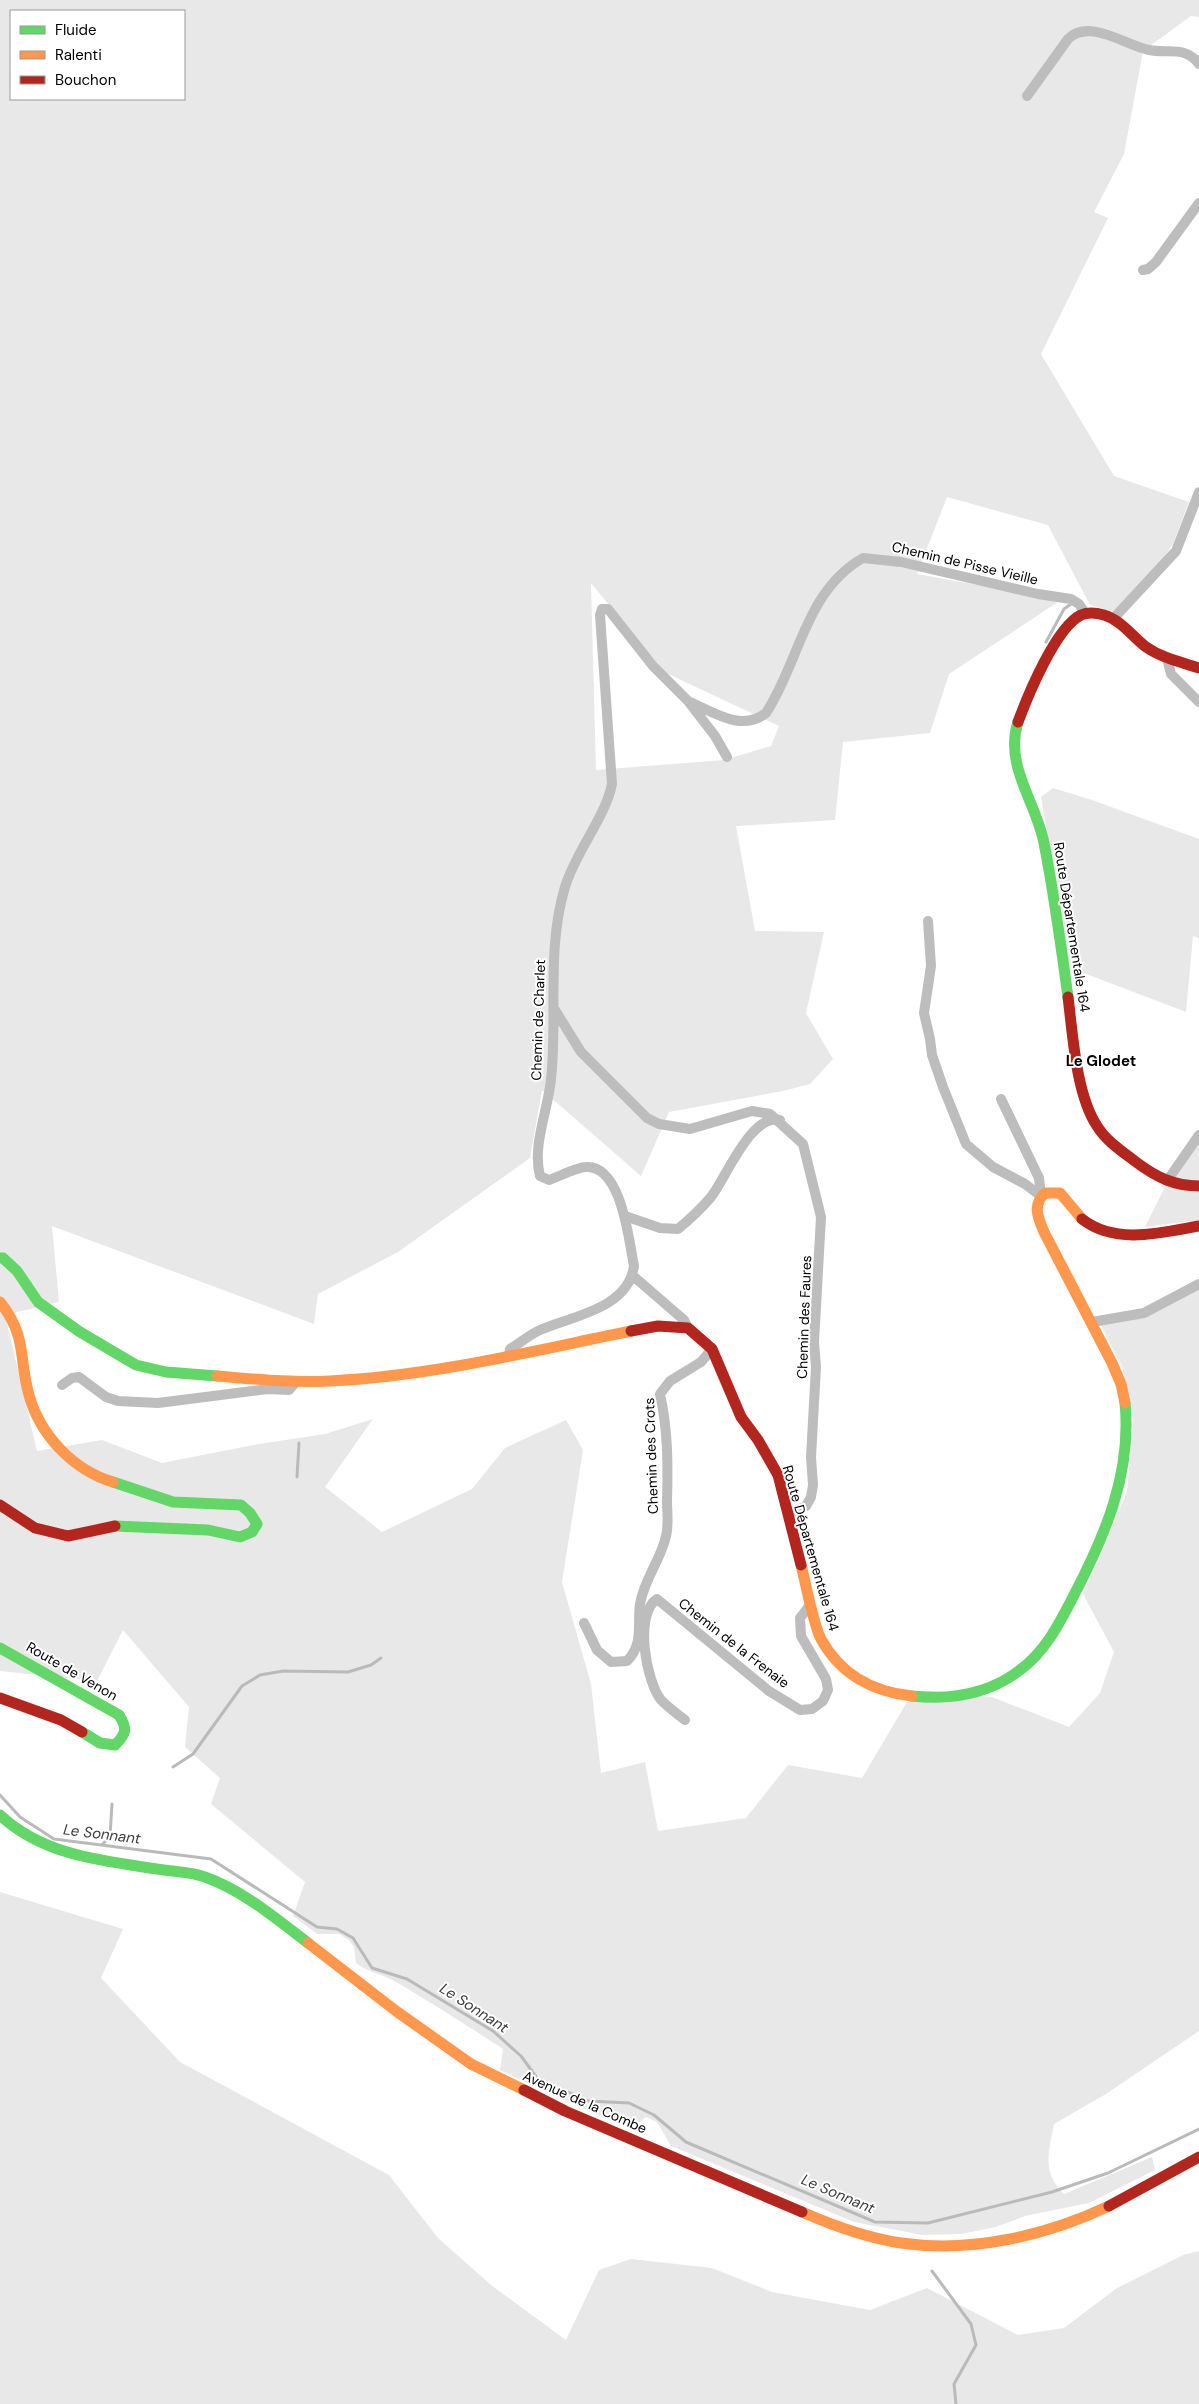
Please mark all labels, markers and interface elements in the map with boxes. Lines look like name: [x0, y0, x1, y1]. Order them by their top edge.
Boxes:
legend: [10, 10, 185, 100]
text: Fluide: [55, 20, 97, 40]
text: Ralenti: [55, 45, 102, 65]
text: Bouchon: [55, 70, 116, 90]
street label: Chemin de Pisse Vieille: [890, 537, 1040, 589]
street label: Route Départementale 164: [1050, 841, 1094, 1014]
street label: Chemin de Charlet: [527, 959, 549, 1081]
district label: Le Glodet: [1066, 1051, 1136, 1071]
street label: Chemin des Faures: [793, 1255, 815, 1379]
street label: Chemin des Crots: [640, 1397, 662, 1515]
street label: Route Départementale 164: [779, 1463, 843, 1633]
street label: Chemin de la Frenaie: [675, 1594, 793, 1692]
street label: Route de Venon: [23, 1638, 121, 1704]
water label: Le Sonnant: [62, 1819, 142, 1849]
water label: Le Sonnant: [436, 1978, 512, 2038]
street label: Avenue de la Combe: [520, 2067, 650, 2137]
water label: Le Sonnant: [798, 2170, 878, 2219]

